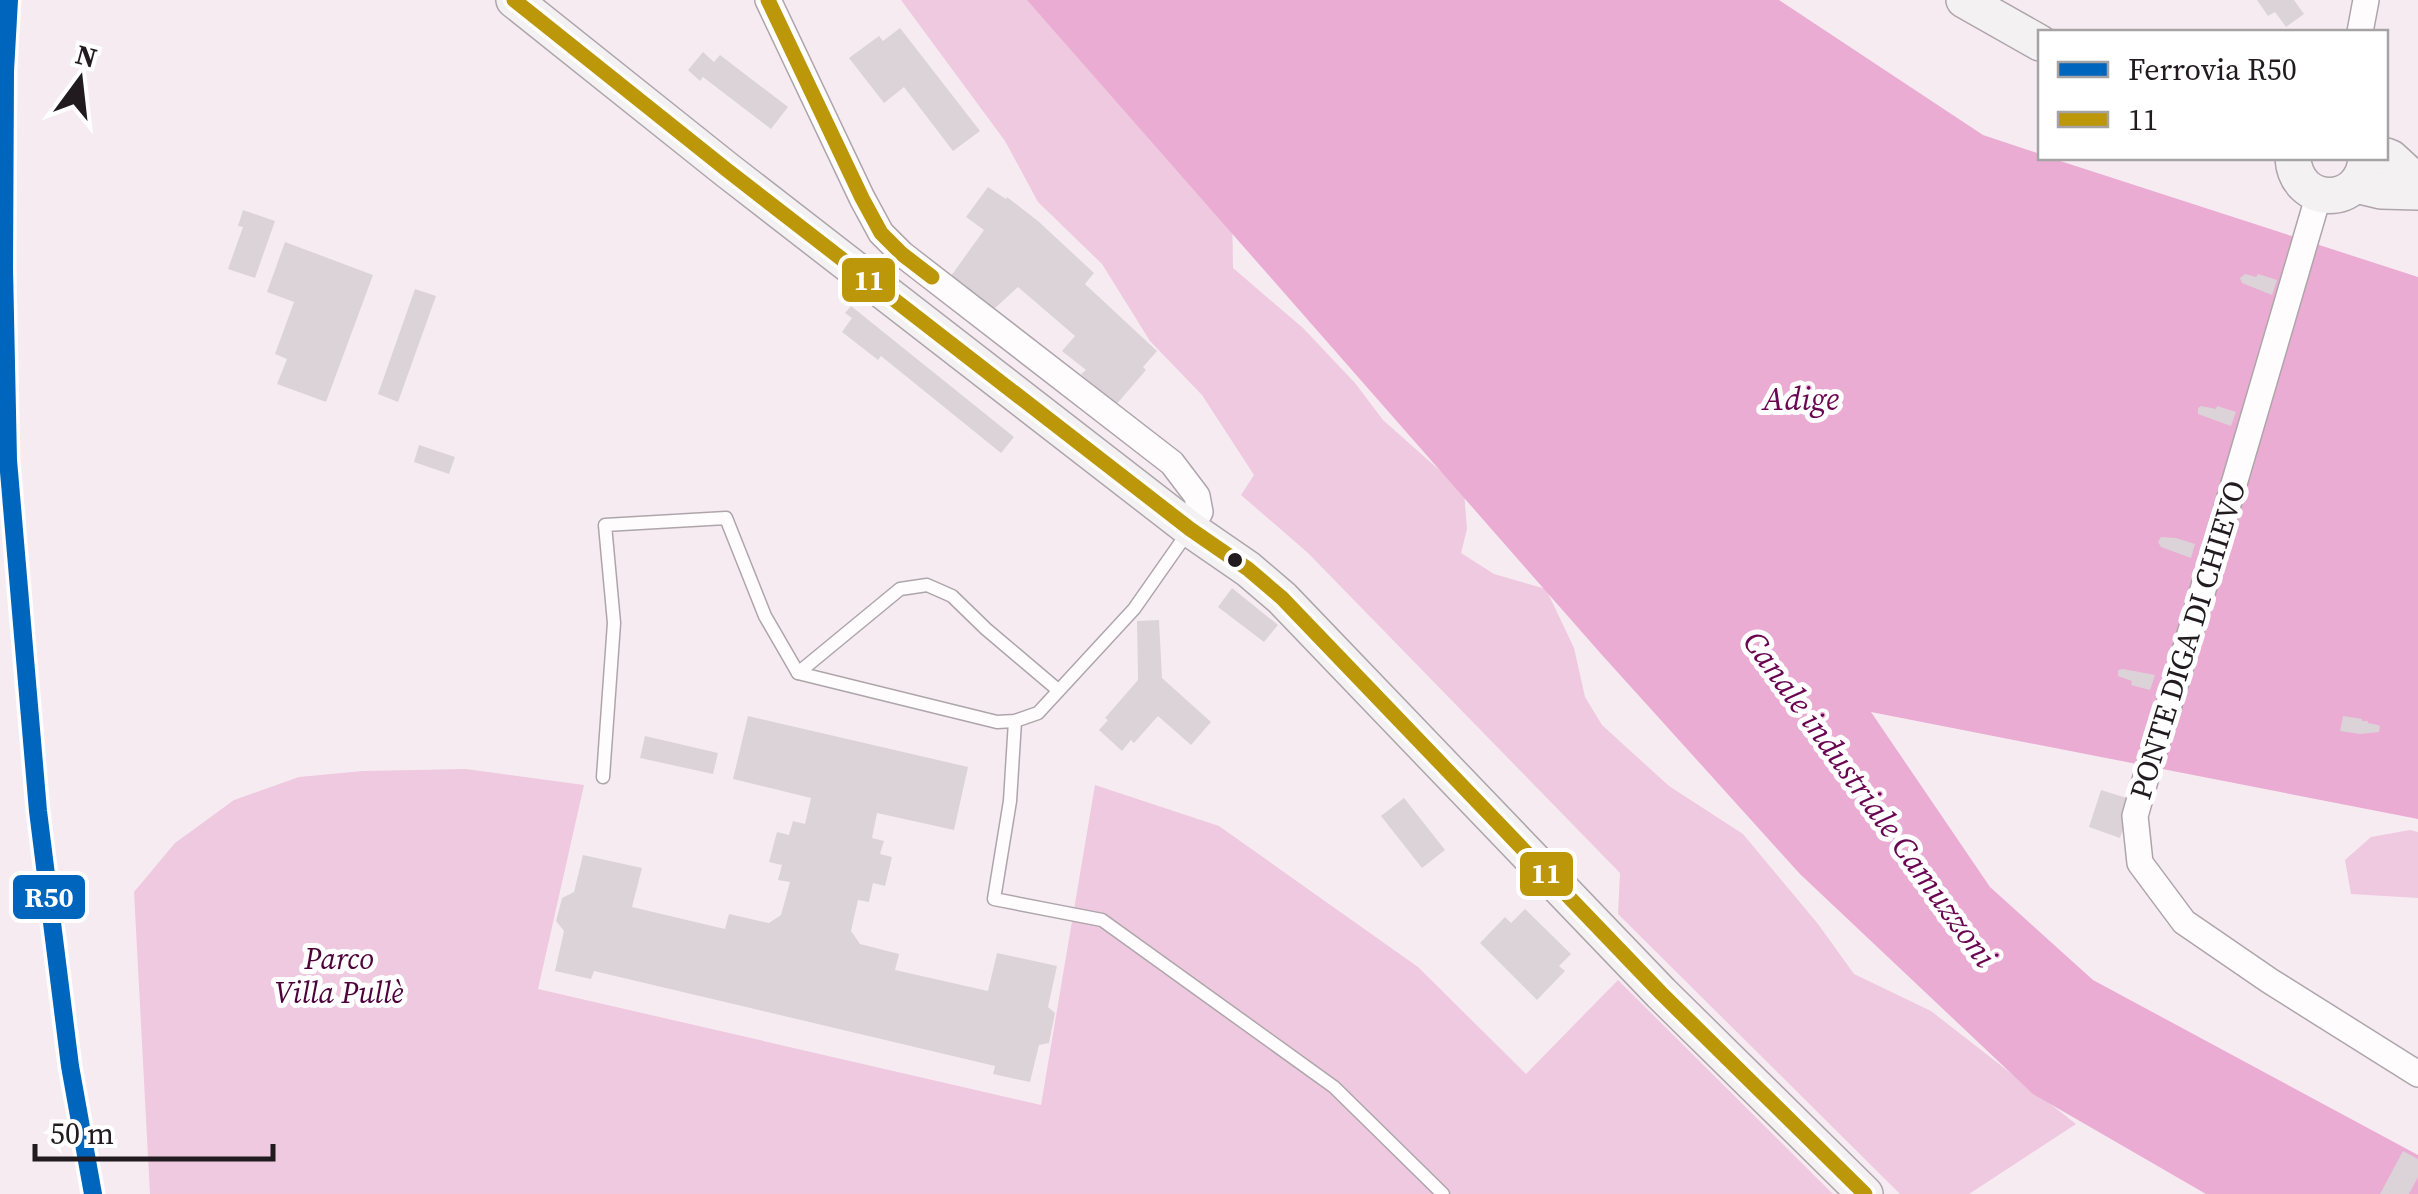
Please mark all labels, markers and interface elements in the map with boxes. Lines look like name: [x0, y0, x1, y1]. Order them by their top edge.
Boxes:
north arrow: [30, 30, 130, 130]
legend: [2038, 30, 2388, 160]
text: N: [72, 35, 101, 77]
text: Ferrovia R50: [2128, 49, 2297, 90]
text: 11: [2128, 99, 2158, 140]
line badge: 11: [840, 256, 897, 304]
text: 11: [854, 261, 884, 299]
water label: Adige: [1761, 377, 1839, 421]
street label: PONTE DIGA DI CHIEVO: [2120, 476, 2256, 804]
unlabelled marker: [1225, 550, 1245, 570]
water label: Canale industriale Camuzzoni: [1733, 622, 2007, 976]
line badge: 11: [1518, 850, 1575, 898]
text: 11: [1531, 854, 1561, 892]
line badge: R50: [11, 873, 87, 921]
text: R50: [24, 878, 74, 916]
park label: Parco Villa Pullè: [274, 938, 404, 1013]
scale bar: [35, 1099, 272, 1161]
text: 50 m: [50, 1113, 114, 1154]

